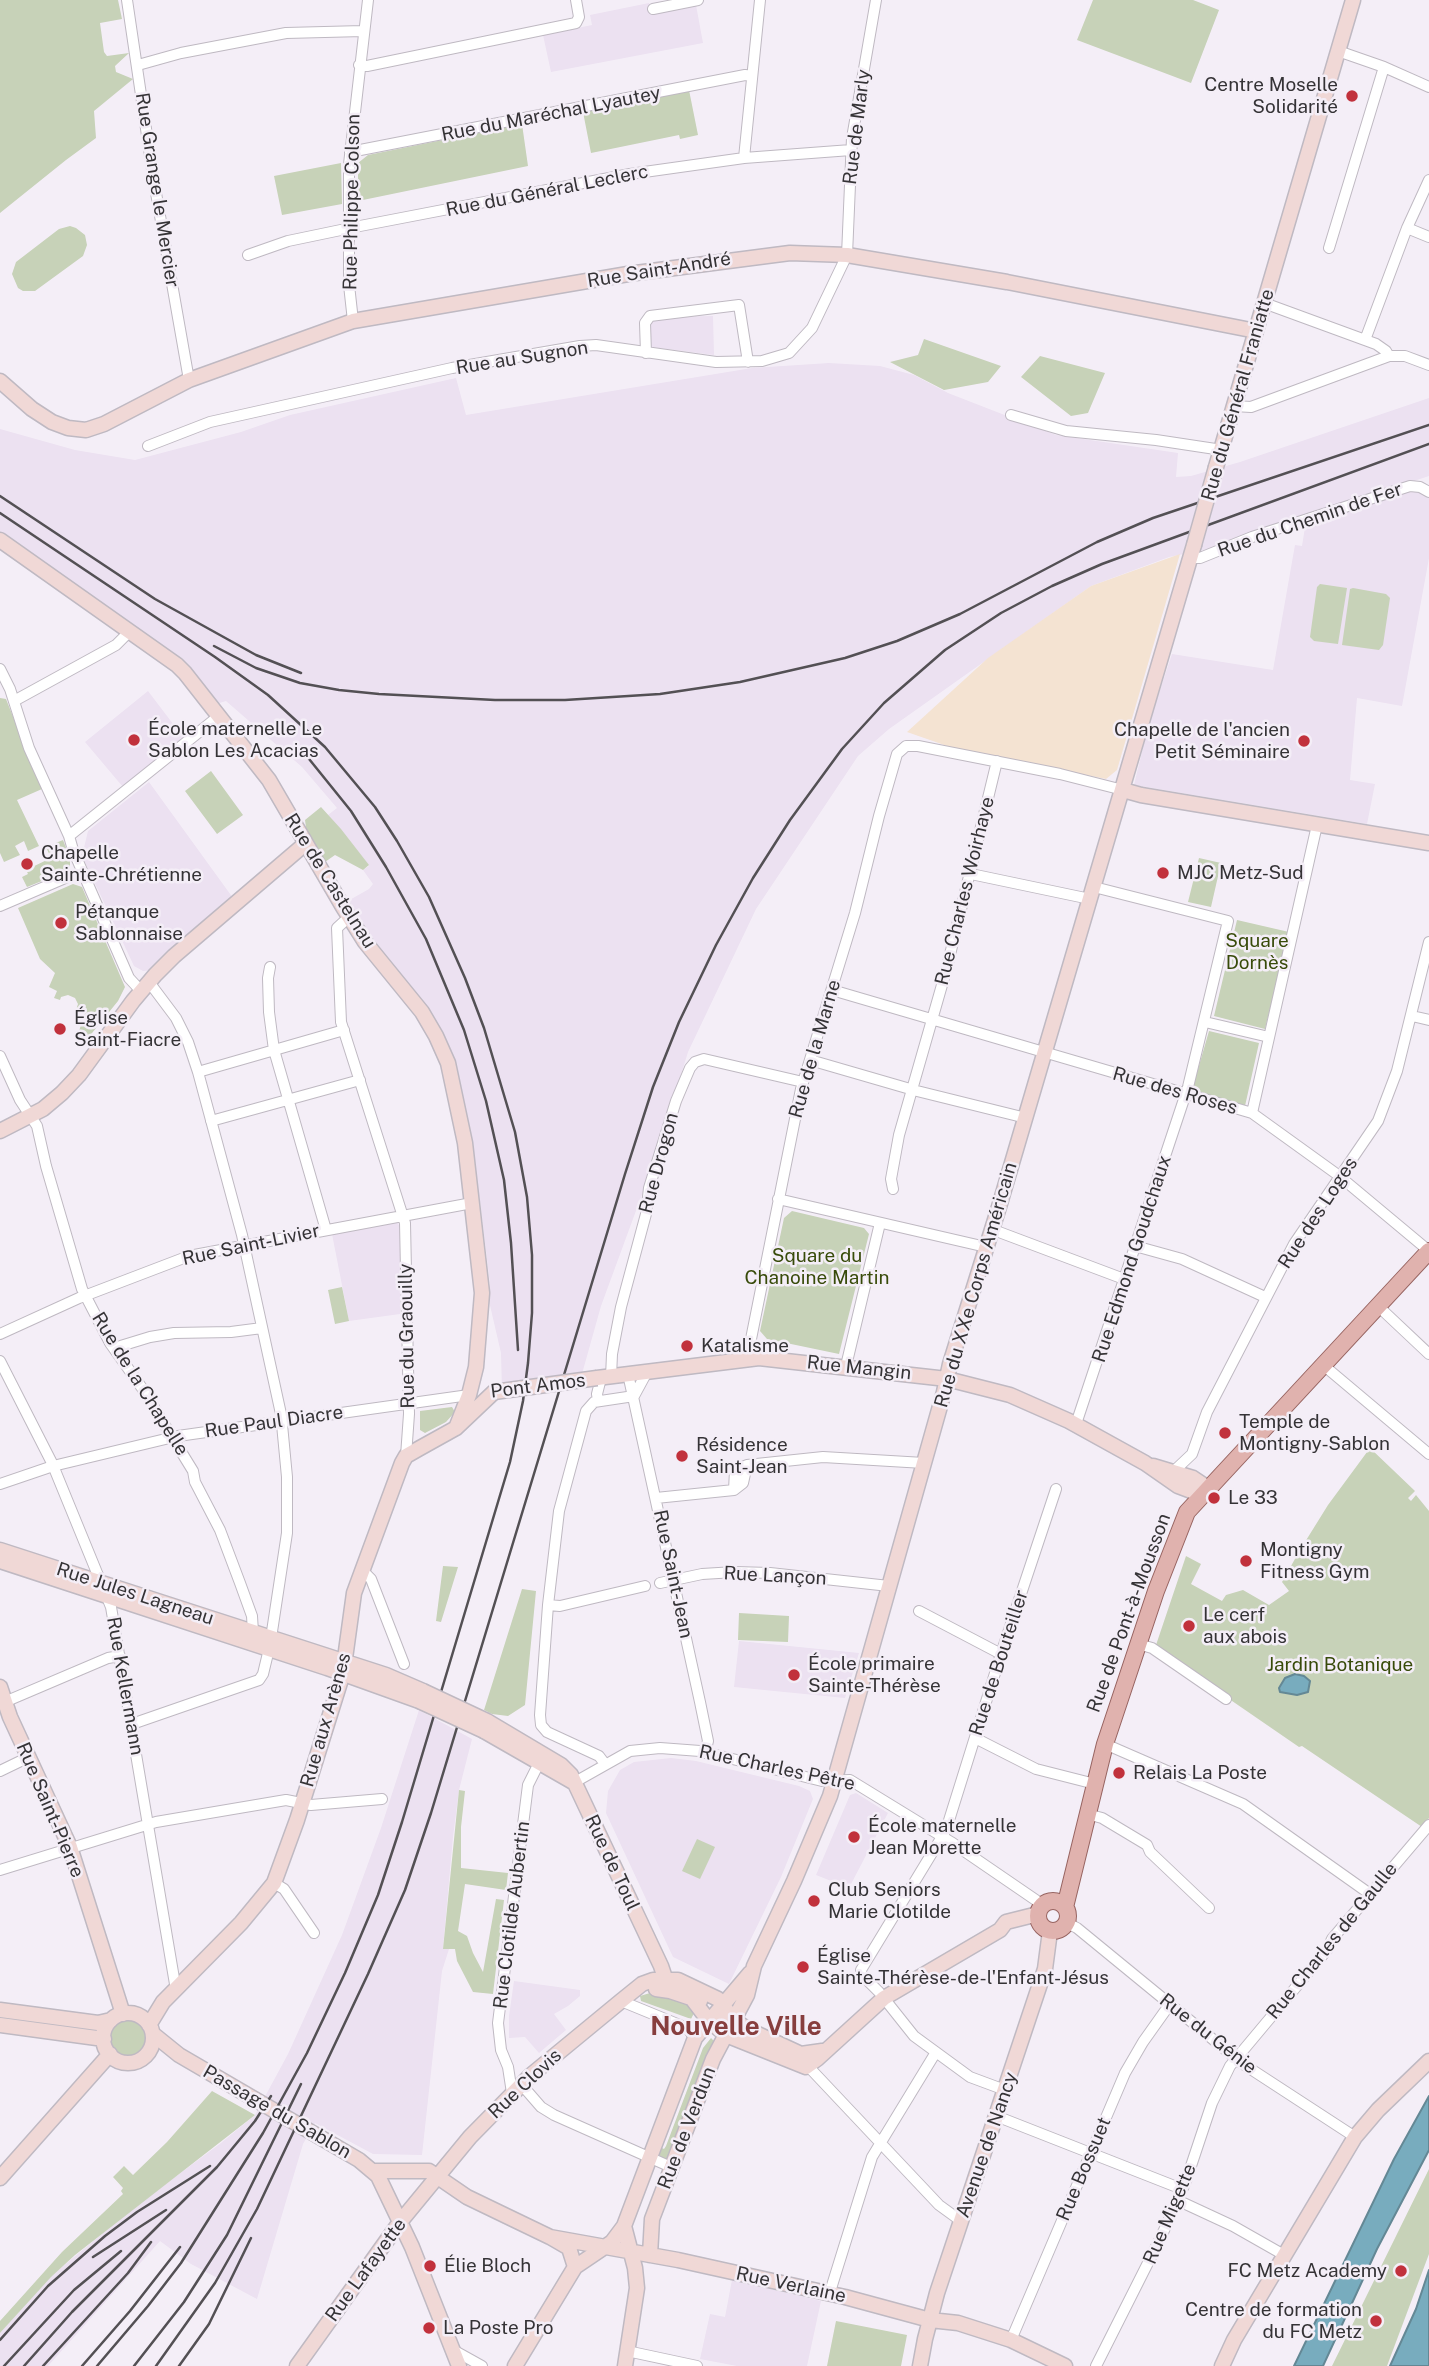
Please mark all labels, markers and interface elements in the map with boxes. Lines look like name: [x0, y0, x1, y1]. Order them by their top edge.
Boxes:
street label: Rue de Marly: [839, 68, 875, 186]
place label: Centre Moselle Solidarité: [1204, 74, 1338, 118]
street label: Rue du Maréchal Lyautey: [439, 82, 663, 146]
marker: Centre Moselle Solidarité: [1344, 88, 1360, 104]
street label: Rue Grange le Mercier: [130, 91, 184, 289]
street label: Rue Philippe Colson: [339, 114, 365, 290]
street label: Rue du Général Leclerc: [444, 160, 650, 222]
street label: Rue Saint-André: [585, 247, 733, 293]
street label: Rue du Général Franiatte: [1197, 286, 1279, 504]
street label: Rue au Sugnon: [454, 336, 590, 380]
street label: Rue du Chemin de Fer: [1215, 478, 1405, 562]
place label: École maternelle Le Sablon Les Acacias: [148, 718, 322, 762]
place label: Chapelle de l'ancien Petit Séminaire: [1114, 719, 1290, 763]
marker: École maternelle Le Sablon Les Acacias: [126, 732, 142, 748]
marker: Chapelle de l'ancien Petit Séminaire: [1296, 733, 1312, 749]
street label: Rue Charles Woirhaye: [931, 794, 999, 988]
street label: Rue de Castelnau: [279, 809, 381, 953]
place label: Chapelle Sainte-Chrétienne: [41, 842, 202, 886]
marker: Chapelle Sainte-Chrétienne: [19, 856, 35, 872]
place label: MJC Metz-Sud: [1177, 862, 1304, 884]
marker: MJC Metz-Sud: [1155, 865, 1171, 881]
place label: Pétanque Sablonnaise: [75, 901, 183, 945]
marker: Pétanque Sablonnaise: [53, 915, 69, 931]
park label: Square Dornès: [1225, 930, 1289, 974]
street label: Rue de la Marne: [784, 977, 846, 1121]
place label: Église Saint-Fiacre: [74, 1007, 181, 1051]
marker: Église Saint-Fiacre: [52, 1021, 68, 1037]
street label: Rue des Roses: [1110, 1062, 1240, 1120]
street label: Rue Drogon: [635, 1110, 683, 1216]
street label: Rue Edmond Goudchaux: [1088, 1152, 1176, 1366]
street label: Rue des Loges: [1273, 1153, 1363, 1273]
street label: Rue du XXe Corps Américain: [930, 1160, 1022, 1410]
street label: Rue Saint-Livier: [180, 1219, 322, 1271]
park label: Square du Chanoine Martin: [745, 1245, 889, 1289]
street label: Rue du Graouilly: [394, 1263, 420, 1409]
street label: Rue de la Chapelle: [87, 1308, 193, 1460]
place label: Katalisme: [701, 1335, 789, 1357]
marker: Katalisme: [679, 1338, 695, 1354]
street label: Rue Mangin: [806, 1351, 912, 1385]
street label: Pont Amos: [489, 1369, 587, 1403]
street label: Rue Paul Diacre: [203, 1401, 345, 1443]
place label: Temple de Montigny-Sablon: [1239, 1411, 1390, 1455]
marker: Temple de Montigny-Sablon: [1217, 1425, 1233, 1441]
place label: Résidence Saint-Jean: [696, 1434, 788, 1478]
marker: Résidence Saint-Jean: [674, 1448, 690, 1464]
place label: Le 33: [1228, 1487, 1278, 1509]
marker: Le 33: [1206, 1490, 1222, 1506]
street label: Rue Saint-Jean: [648, 1508, 698, 1640]
street label: Rue de Pont-à-Mousson: [1082, 1510, 1176, 1716]
place label: Montigny Fitness Gym: [1260, 1539, 1369, 1583]
marker: Montigny Fitness Gym: [1238, 1553, 1254, 1569]
street label: Rue Jules Lagneau: [53, 1558, 217, 1630]
street label: Rue Lançon: [723, 1562, 827, 1590]
street label: Rue de Bouteiller: [965, 1587, 1033, 1739]
place label: Le cerf aux abois: [1203, 1604, 1287, 1648]
street label: Rue Kellermann: [102, 1615, 148, 1757]
marker: Le cerf aux abois: [1181, 1618, 1197, 1634]
street label: Rue aux Arènes: [296, 1650, 356, 1790]
place label: École primaire Sainte-Thérèse: [808, 1653, 941, 1697]
park label: Jardin Botanique: [1267, 1654, 1413, 1676]
marker: École primaire Sainte-Thérèse: [786, 1667, 802, 1683]
street label: Rue Saint-Pierre: [11, 1739, 89, 1881]
street label: Rue Charles Pêtre: [697, 1740, 857, 1796]
place label: Relais La Poste: [1133, 1762, 1267, 1784]
marker: Relais La Poste: [1111, 1765, 1127, 1781]
street label: Rue de Toul: [580, 1811, 644, 1915]
place label: École maternelle Jean Morette: [868, 1815, 1016, 1859]
street label: Rue Clotilde Aubertin: [489, 1820, 535, 2010]
marker: École maternelle Jean Morette: [846, 1829, 862, 1845]
street label: Rue Charles de Gaulle: [1262, 1858, 1402, 2024]
place label: Club Seniors Marie Clotilde: [828, 1879, 951, 1923]
marker: Club Seniors Marie Clotilde: [806, 1893, 822, 1909]
place label: Église Sainte-Thérèse-de-l'Enfant-Jésus: [817, 1945, 1109, 1989]
marker: Église Sainte-Thérèse-de-l'Enfant-Jésus: [795, 1959, 811, 1975]
street label: Rue du Génie: [1155, 1989, 1261, 2079]
district label: Nouvelle Ville: [650, 2011, 822, 2043]
street label: Rue Clovis: [484, 2044, 566, 2124]
street label: Passage du Sablon: [199, 2060, 355, 2164]
street label: Rue de Verdun: [653, 2064, 721, 2192]
street label: Avenue de Nancy: [951, 2069, 1023, 2221]
street label: Rue Bossuet: [1052, 2114, 1116, 2224]
street label: Rue Migette: [1139, 2160, 1201, 2268]
street label: Rue Lafayette: [321, 2214, 411, 2326]
place label: Élie Bloch: [444, 2255, 531, 2277]
marker: Élie Bloch: [422, 2258, 438, 2274]
place label: FC Metz Academy: [1228, 2260, 1387, 2282]
street label: Rue Verlaine: [734, 2262, 848, 2308]
marker: FC Metz Academy: [1393, 2263, 1409, 2279]
place label: Centre de formation du FC Metz: [1185, 2299, 1362, 2343]
marker: Centre de formation du FC Metz: [1368, 2313, 1384, 2329]
place label: La Poste Pro: [443, 2317, 553, 2339]
marker: La Poste Pro: [421, 2320, 437, 2336]

